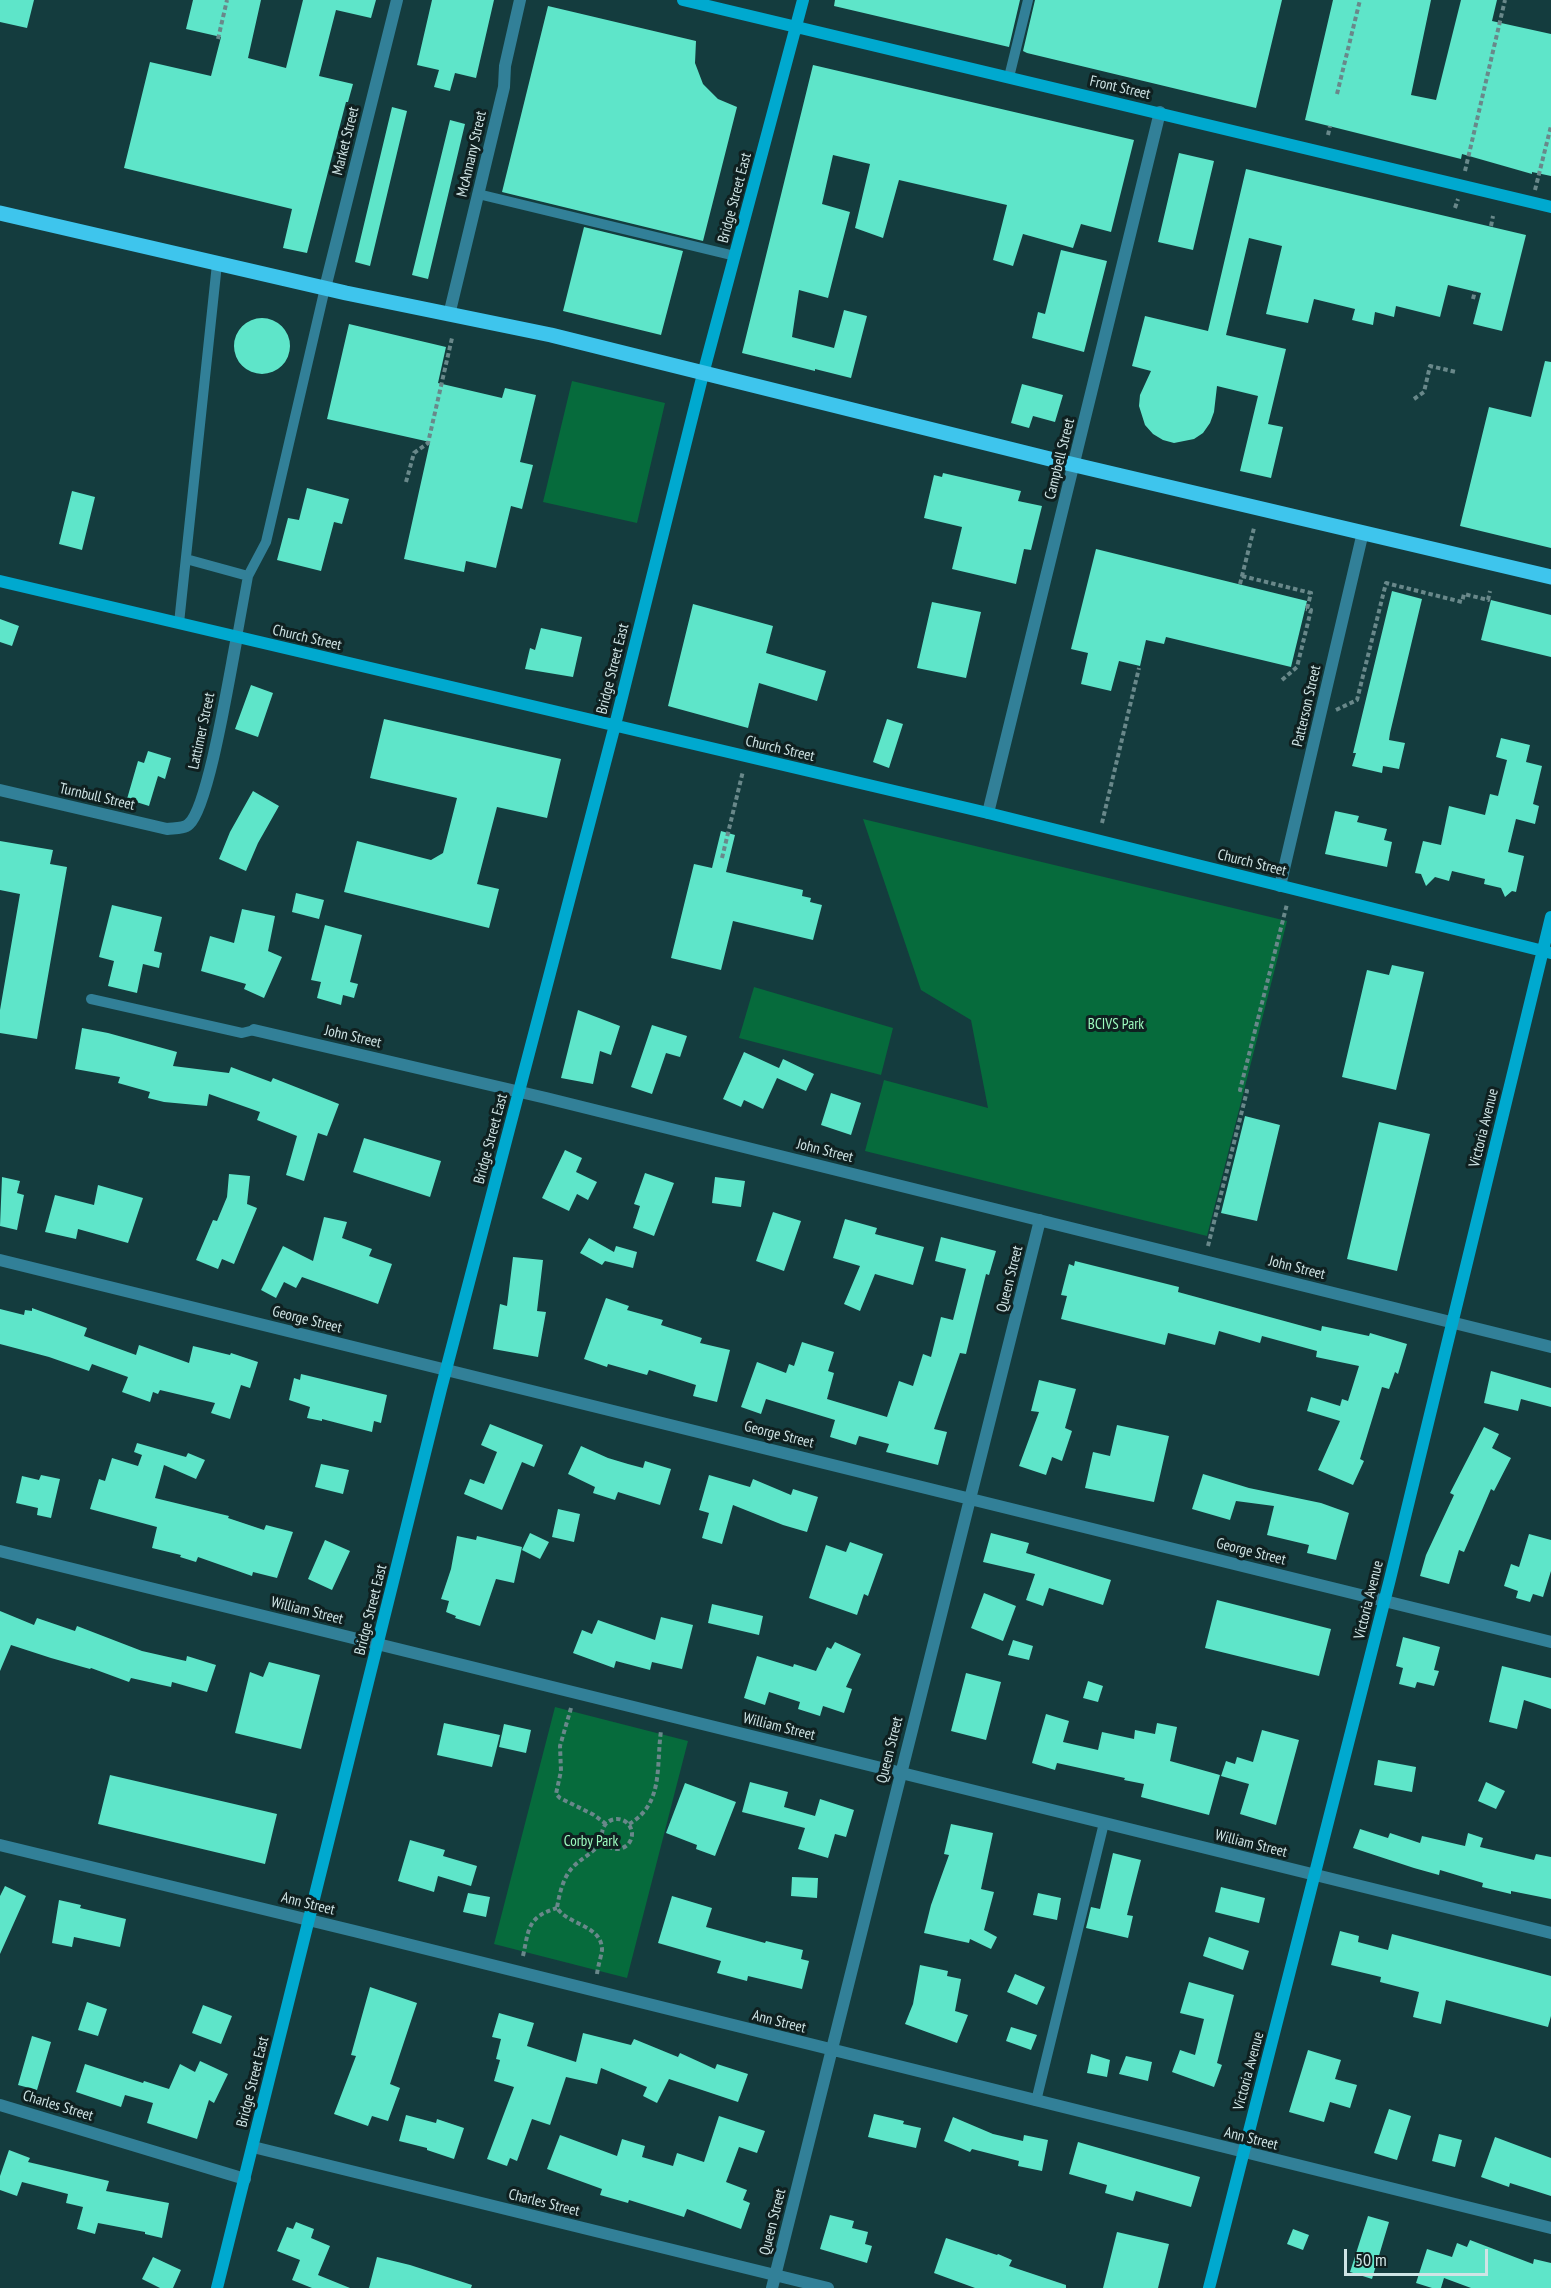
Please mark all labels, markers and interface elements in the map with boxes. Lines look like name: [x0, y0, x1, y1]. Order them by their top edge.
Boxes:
street label: Front Street: [1088, 72, 1152, 104]
street label: Market Street: [329, 105, 363, 177]
street label: McAnnany Street: [453, 109, 491, 199]
street label: Bridge Street East: [714, 151, 756, 245]
street label: Campbell Street: [1041, 417, 1079, 501]
street label: Church Street: [271, 621, 343, 655]
street label: Bridge Street East: [593, 622, 633, 716]
street label: Patterson Street: [1289, 663, 1325, 749]
street label: Lattimer Street: [185, 691, 219, 771]
street label: Church Street: [744, 732, 816, 766]
street label: Turnbull Street: [58, 780, 136, 814]
street label: Church Street: [1216, 846, 1288, 880]
park label: BCIVS Park: [1088, 1016, 1144, 1034]
street label: John Street: [323, 1022, 383, 1052]
street label: Victoria Avenue: [1466, 1087, 1502, 1169]
street label: Bridge Street East: [470, 1092, 512, 1186]
street label: John Street: [795, 1135, 855, 1167]
street label: Queen Street: [993, 1244, 1027, 1314]
street label: John Street: [1267, 1252, 1327, 1284]
street label: George Street: [270, 1303, 344, 1337]
street label: George Street: [742, 1418, 816, 1452]
street label: George Street: [1214, 1535, 1288, 1569]
street label: Victoria Avenue: [1351, 1559, 1387, 1641]
street label: Bridge Street East: [351, 1563, 391, 1657]
street label: William Street: [269, 1593, 345, 1629]
street label: William Street: [741, 1709, 817, 1745]
street label: Queen Street: [873, 1715, 907, 1785]
street label: William Street: [1213, 1826, 1289, 1862]
park label: Corby Park: [564, 1833, 618, 1851]
street label: Ann Street: [279, 1889, 337, 1919]
street label: Ann Street: [750, 2007, 808, 2037]
street label: Victoria Avenue: [1230, 2030, 1268, 2112]
street label: Bridge Street East: [233, 2035, 273, 2129]
street label: Charles Street: [21, 2087, 95, 2125]
street label: Ann Street: [1222, 2124, 1280, 2154]
street label: Charles Street: [507, 2185, 581, 2221]
street label: Queen Street: [756, 2187, 790, 2257]
scale bar: [1347, 2237, 1491, 2275]
text: 50 m: [1355, 2248, 1387, 2271]

